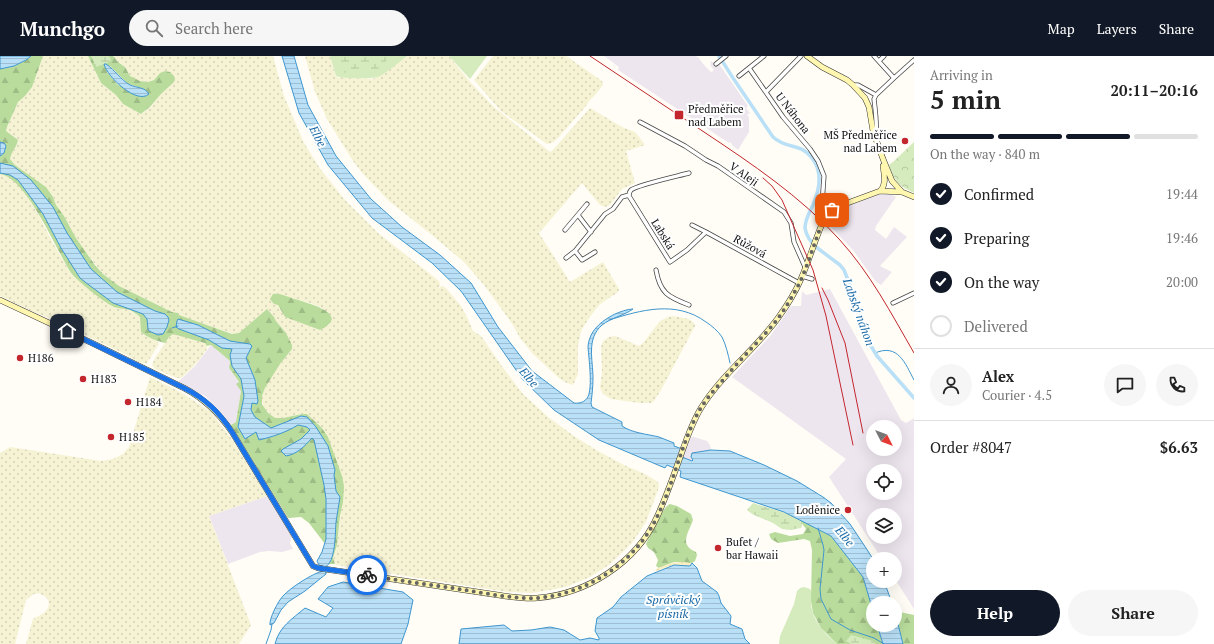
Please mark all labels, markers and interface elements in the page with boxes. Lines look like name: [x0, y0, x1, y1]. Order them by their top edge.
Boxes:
search box: [129, 10, 409, 46]
text: Munchgo: [20, 16, 105, 41]
icon: search: [143, 17, 165, 39]
text: Search here: [175, 18, 253, 38]
text: Map: [1048, 19, 1075, 38]
text: Layers: [1097, 19, 1137, 38]
text: Share: [1159, 19, 1194, 38]
text: Arriving in: [930, 66, 993, 84]
text: 20:11–20:16: [1111, 80, 1198, 100]
text: 5 min: [930, 82, 1001, 116]
street label: U Náhona: [773, 90, 814, 137]
place label: Předměřice nad Labem: [688, 102, 744, 129]
marker: Předměřice nad Labem: [673, 109, 685, 121]
water label: Elbe: [306, 122, 330, 150]
place label: MŠ Předměřice nad Labem: [823, 128, 898, 155]
marker: MŠ Předměřice nad Labem: [900, 136, 910, 146]
text: On the way · 840 m: [930, 145, 1040, 163]
street label: V Aleji: [727, 159, 761, 189]
icon: check: [930, 183, 952, 205]
text: Confirmed: [964, 184, 1034, 204]
text: 19:44: [1166, 185, 1198, 203]
pin: [815, 193, 849, 227]
icon: bag: [821, 199, 843, 221]
street label: Labská: [648, 216, 678, 252]
icon: check: [930, 227, 952, 249]
text: Preparing: [964, 228, 1029, 248]
text: 19:46: [1166, 229, 1198, 247]
street label: Růžová: [731, 231, 769, 261]
icon: check: [930, 271, 952, 293]
text: On the way: [964, 272, 1039, 292]
text: 20:00: [1166, 273, 1198, 291]
water label: Labský náhon: [840, 275, 878, 348]
pin: [50, 314, 84, 348]
text: Delivered: [964, 316, 1028, 336]
icon: home: [56, 320, 78, 342]
place label: H186: [28, 351, 54, 365]
marker: H186: [15, 353, 25, 363]
water label: Elbe: [515, 363, 542, 391]
button: person: [930, 364, 972, 406]
button: chat: [1104, 364, 1146, 406]
button: phone: [1156, 364, 1198, 406]
text: Alex: [982, 366, 1014, 386]
place label: H183: [91, 372, 117, 386]
marker: H183: [78, 374, 88, 384]
text: Courier · 4.5: [982, 386, 1052, 404]
place label: H184: [136, 395, 162, 409]
marker: H184: [123, 397, 133, 407]
north arrow: [866, 420, 902, 456]
map controls: [866, 420, 902, 632]
place label: H185: [119, 430, 145, 444]
marker: H185: [106, 432, 116, 442]
text: Order #8047: [930, 437, 1012, 457]
text: $6.63: [1160, 437, 1198, 457]
button: locate: [866, 464, 902, 500]
place label: Loděnice: [796, 503, 840, 517]
marker: Loděnice: [843, 505, 853, 515]
button: layers: [866, 508, 902, 544]
water label: Elbe: [832, 522, 858, 550]
place label: Bufet / bar Hawaii: [726, 535, 778, 562]
marker: Bufet / bar Hawaii: [713, 543, 723, 553]
button: +: [866, 552, 902, 588]
courier: [347, 555, 387, 595]
icon: bike: [356, 564, 378, 586]
button: Help: [930, 590, 1060, 636]
button: Share: [1068, 590, 1198, 636]
water label: Správčický písník: [646, 592, 701, 621]
button: −: [866, 596, 902, 632]

